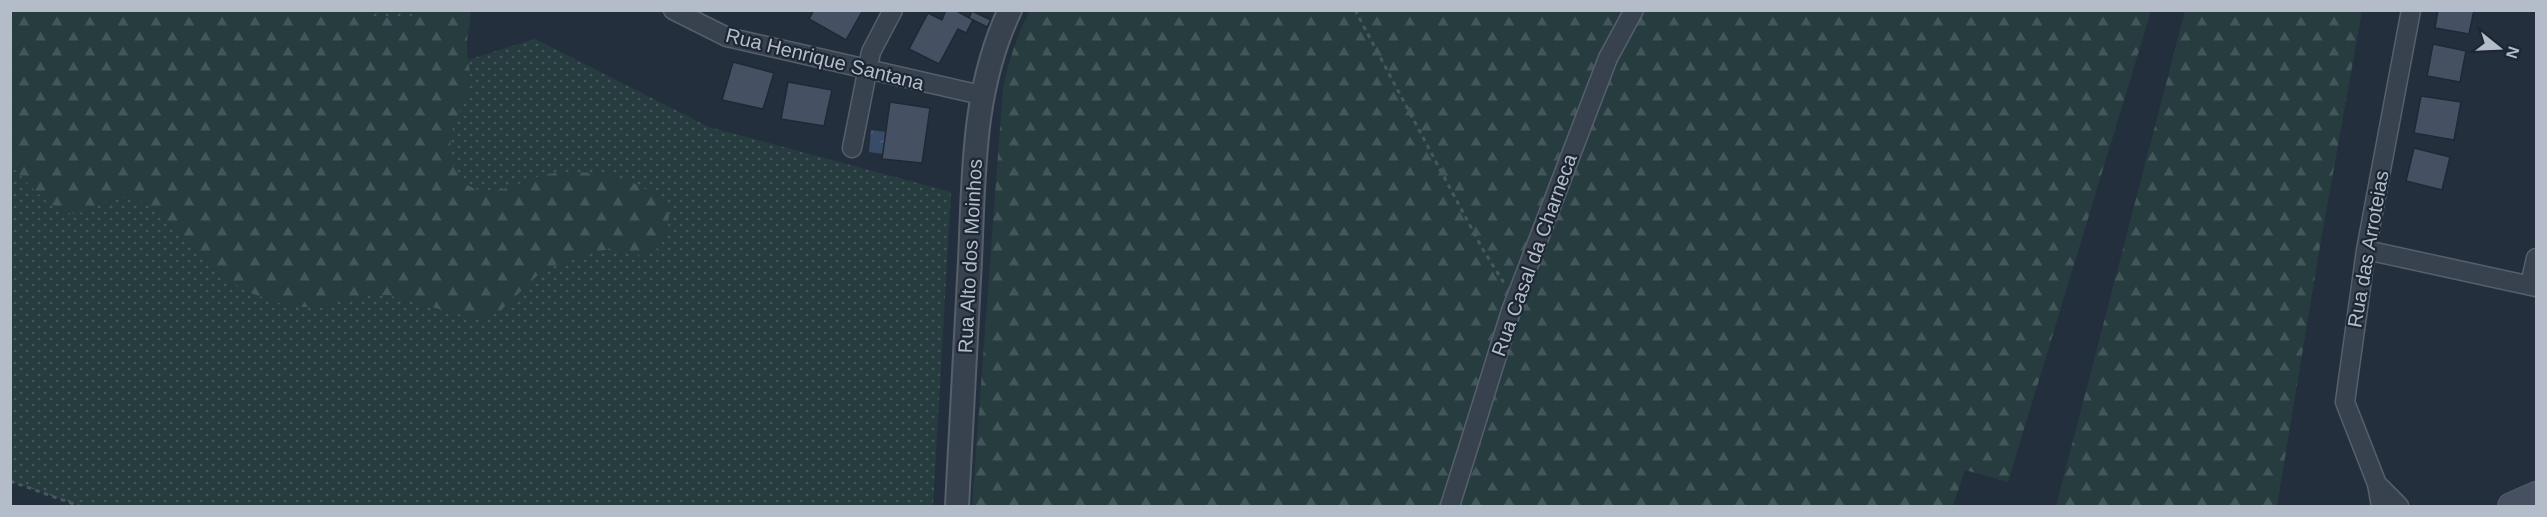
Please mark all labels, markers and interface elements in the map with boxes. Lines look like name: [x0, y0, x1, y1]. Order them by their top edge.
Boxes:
north arrow: [2469, 18, 2529, 78]
street label: Rua Henrique Santana: [724, 24, 927, 94]
text: N: [2503, 44, 2523, 61]
street label: Rua Casal da Charneca: [1487, 150, 1581, 359]
street label: Rua Alto dos Moinhos: [954, 158, 986, 354]
street label: Rua das Arroteias: [2343, 169, 2393, 329]

